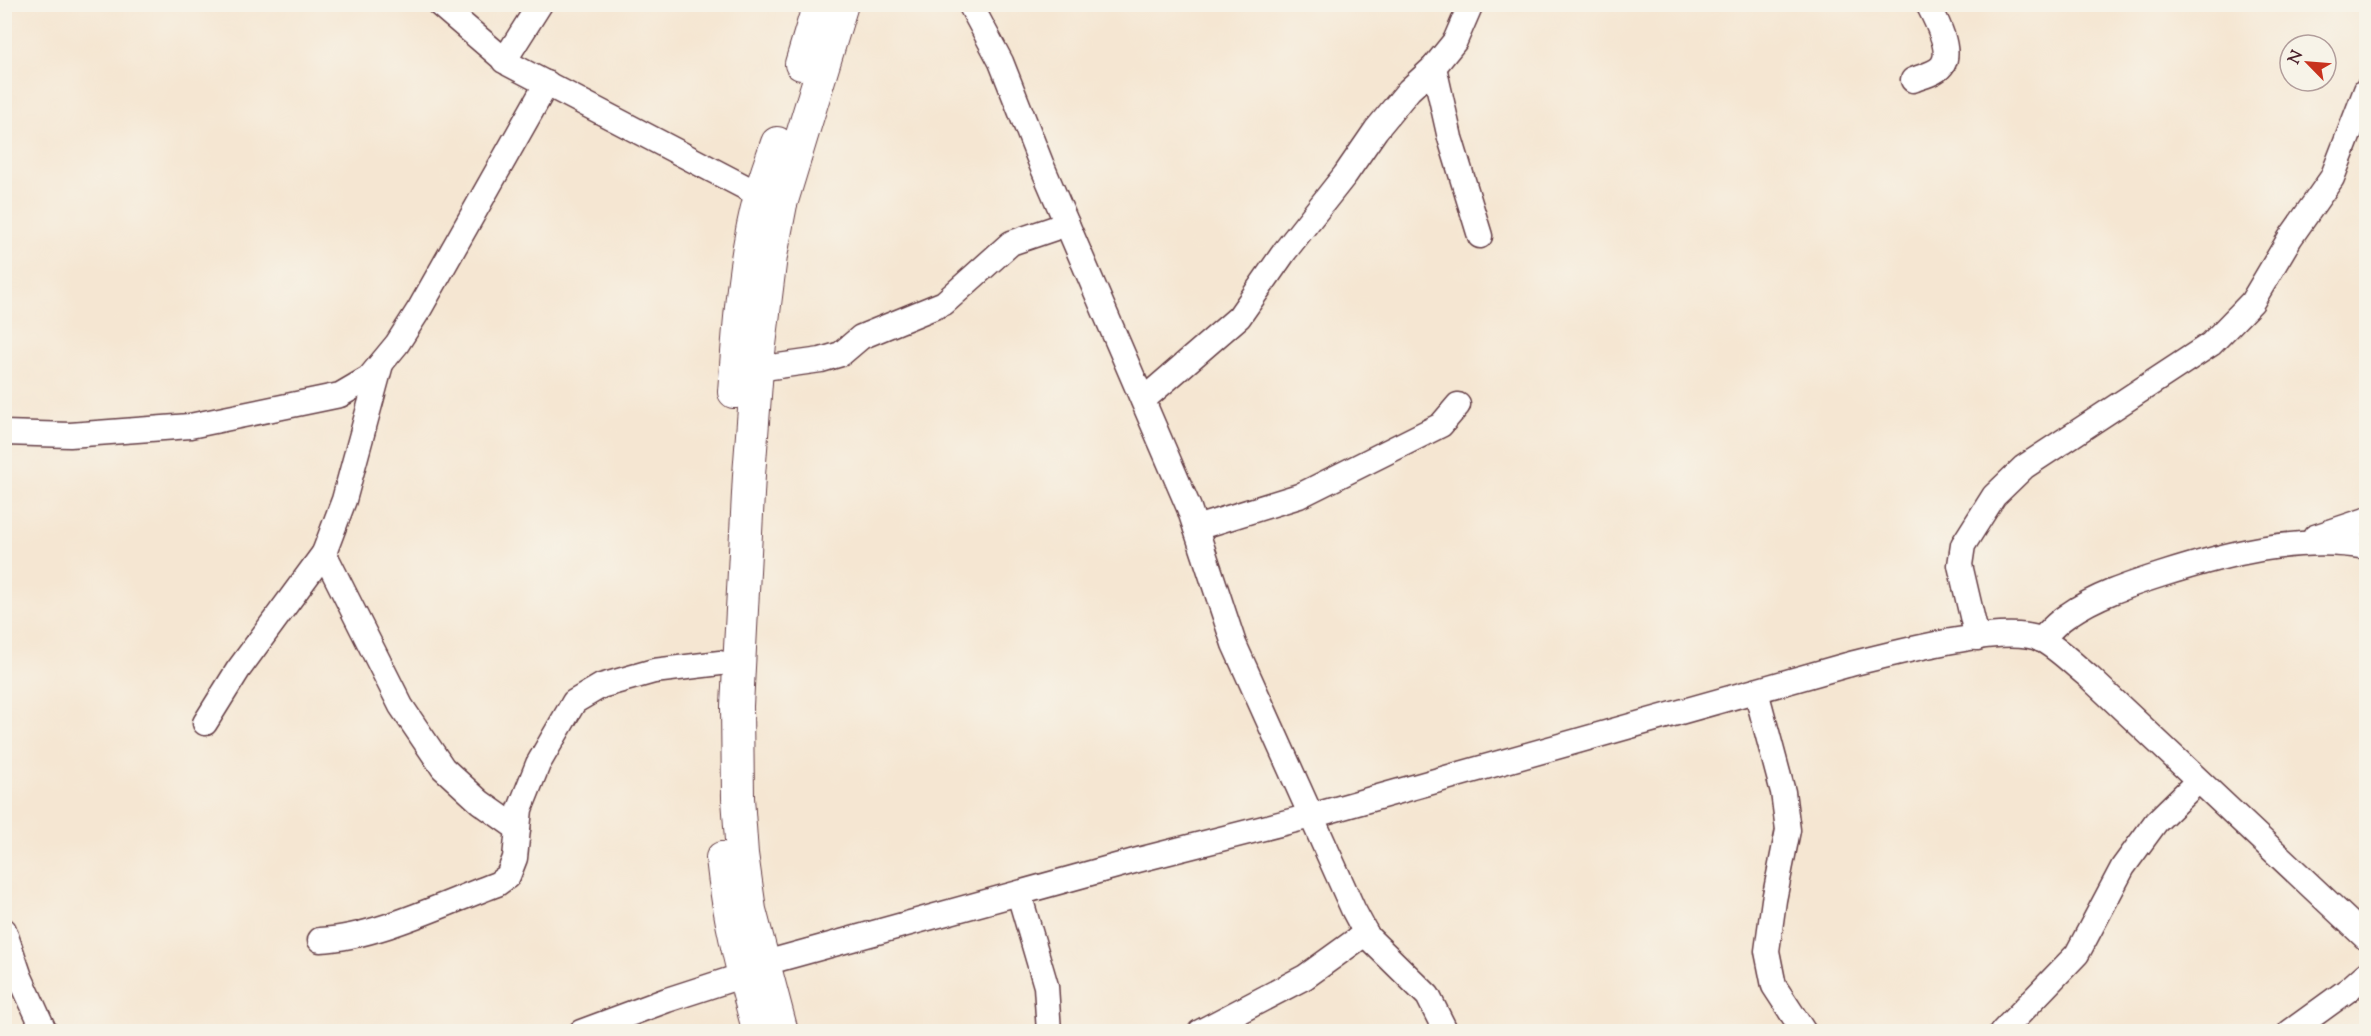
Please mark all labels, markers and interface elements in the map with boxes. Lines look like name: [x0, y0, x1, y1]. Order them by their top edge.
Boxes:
north arrow: [2278, 33, 2338, 93]
text: N: [2284, 47, 2310, 68]

